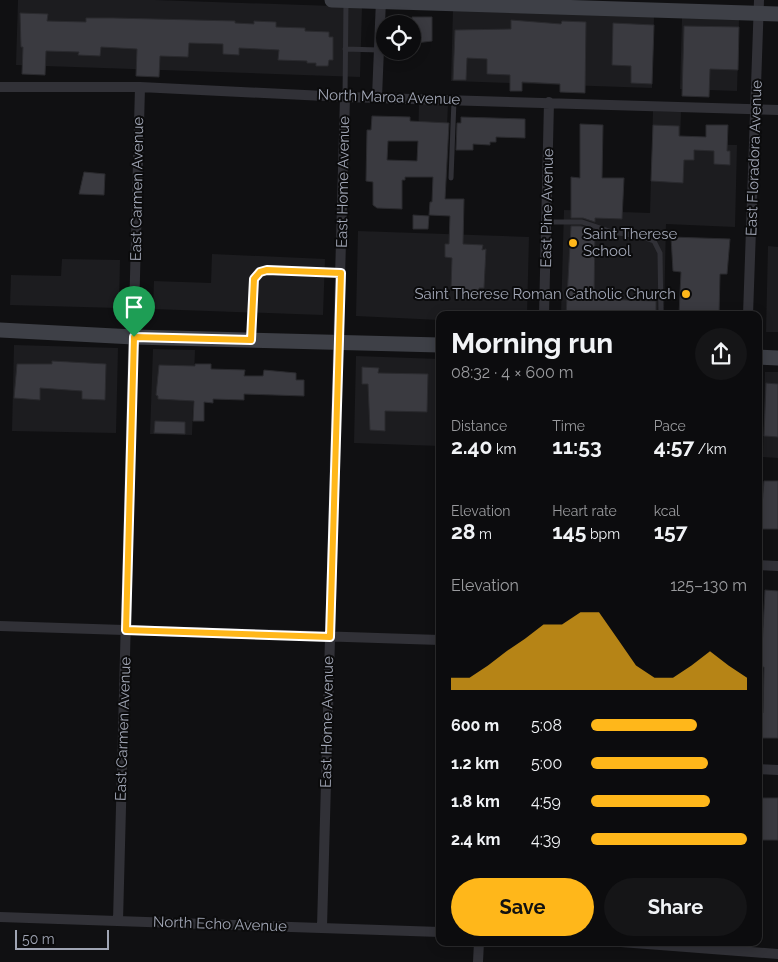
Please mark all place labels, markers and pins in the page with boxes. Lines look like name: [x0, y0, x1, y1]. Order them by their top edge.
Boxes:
place label: Saint Therese School: [583, 225, 677, 260]
marker: Saint Therese School: [567, 237, 579, 249]
place label: Saint Therese Roman Catholic Church: [415, 285, 676, 303]
pin: [113, 286, 155, 337]
marker: Saint Therese Roman Catholic Church: [680, 288, 692, 300]

